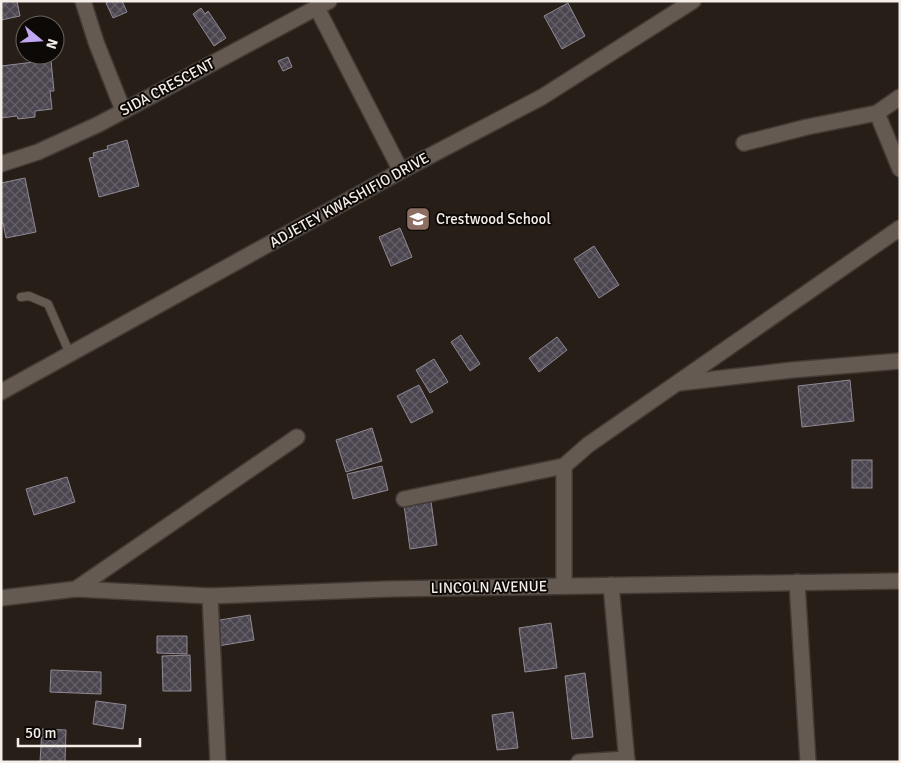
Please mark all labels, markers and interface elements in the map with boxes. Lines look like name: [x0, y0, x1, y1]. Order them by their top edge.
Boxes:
north arrow: [15, 15, 65, 65]
text: N: [42, 37, 61, 51]
street label: SIDA CRESCENT: [117, 54, 218, 120]
street label: ADJETEY KWASHIFIO DRIVE: [266, 149, 432, 251]
school or university icon: Crestwood School: [405, 206, 431, 232]
place label: Crestwood School: [436, 210, 551, 228]
street label: LINCOLN AVENUE: [431, 577, 547, 597]
scale bar: [18, 716, 140, 748]
text: 50 m: [25, 724, 56, 742]

